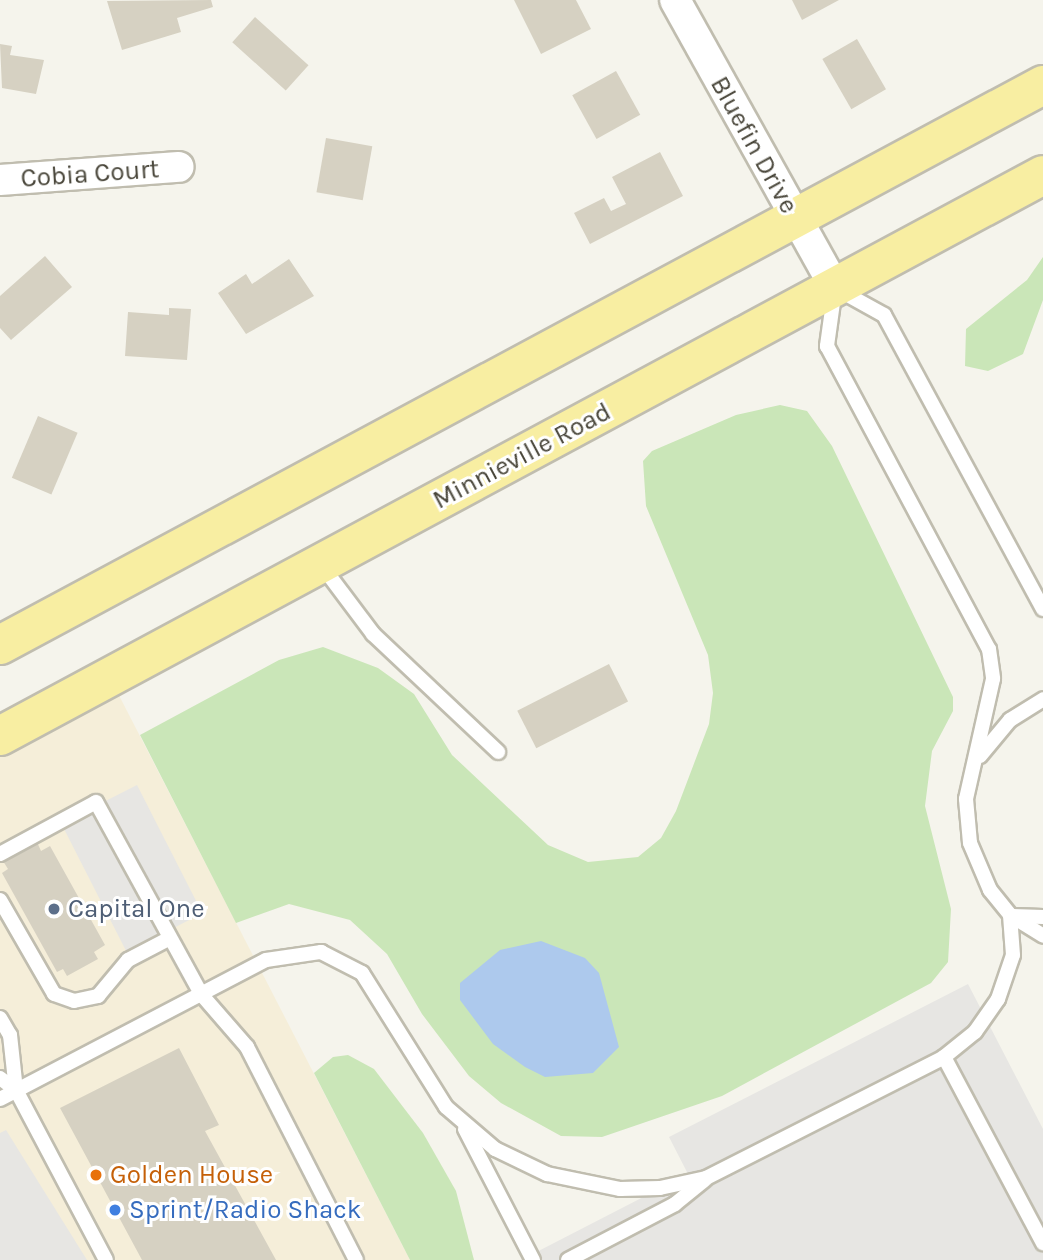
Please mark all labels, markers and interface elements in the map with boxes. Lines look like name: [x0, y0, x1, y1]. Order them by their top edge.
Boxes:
street label: Bluefin Drive: [704, 71, 804, 219]
street label: Cobia Court: [20, 154, 160, 194]
street label: Minnieville Road: [428, 396, 616, 516]
place label: Capital One: [68, 893, 205, 925]
marker: Capital One: [46, 901, 62, 917]
place label: Golden House: [110, 1159, 273, 1191]
marker: Golden House: [88, 1167, 104, 1183]
place label: Sprint/Radio Shack: [129, 1194, 361, 1226]
marker: Sprint/Radio Shack: [107, 1202, 123, 1218]

